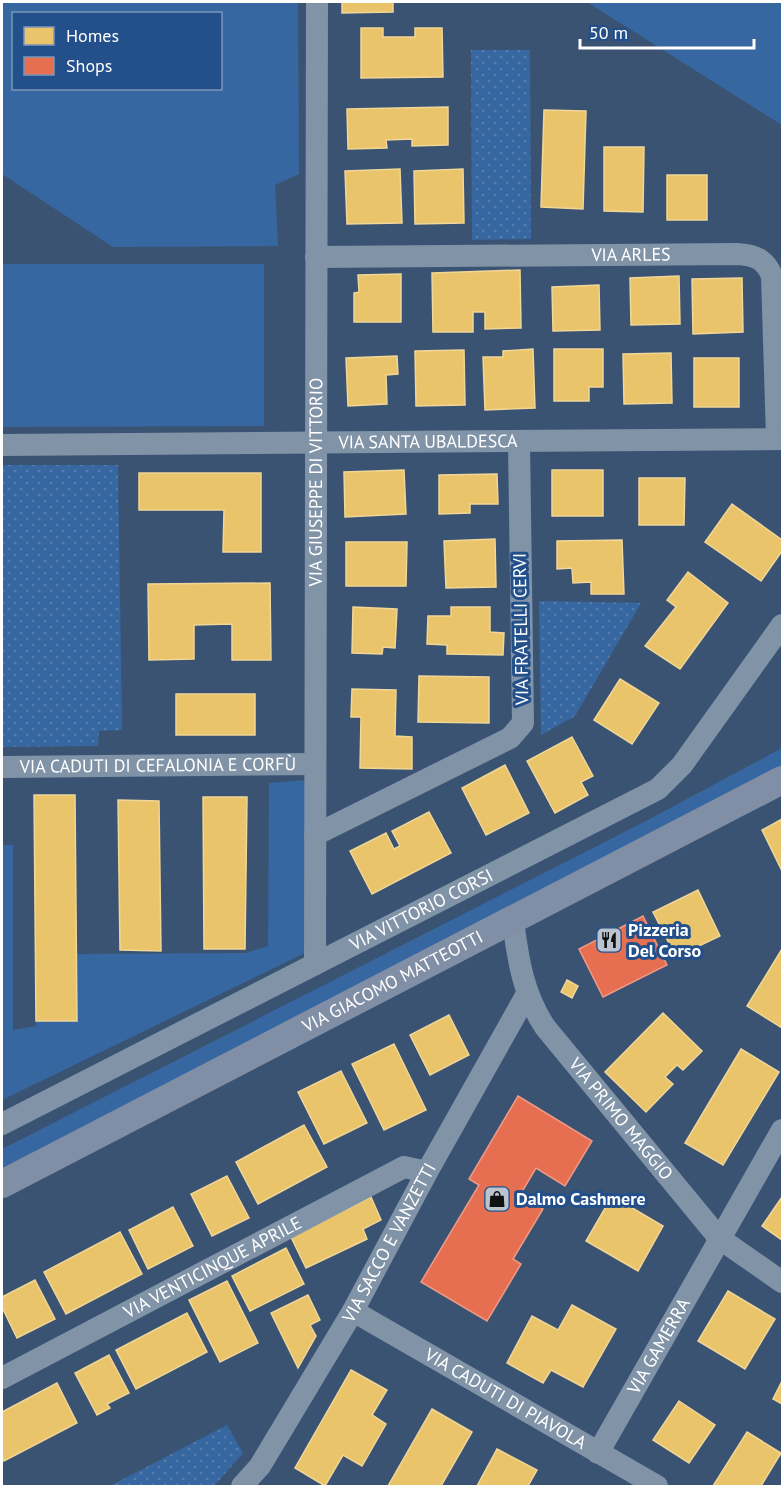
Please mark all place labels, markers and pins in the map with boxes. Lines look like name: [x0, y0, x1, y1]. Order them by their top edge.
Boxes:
place label: Pizzeria Del Corso: [628, 918, 701, 962]
restaurant icon: Pizzeria Del Corso: [594, 925, 624, 955]
shop icon: Dalmo Cashmere: [482, 1184, 512, 1214]
place label: Dalmo Cashmere: [516, 1187, 646, 1210]

